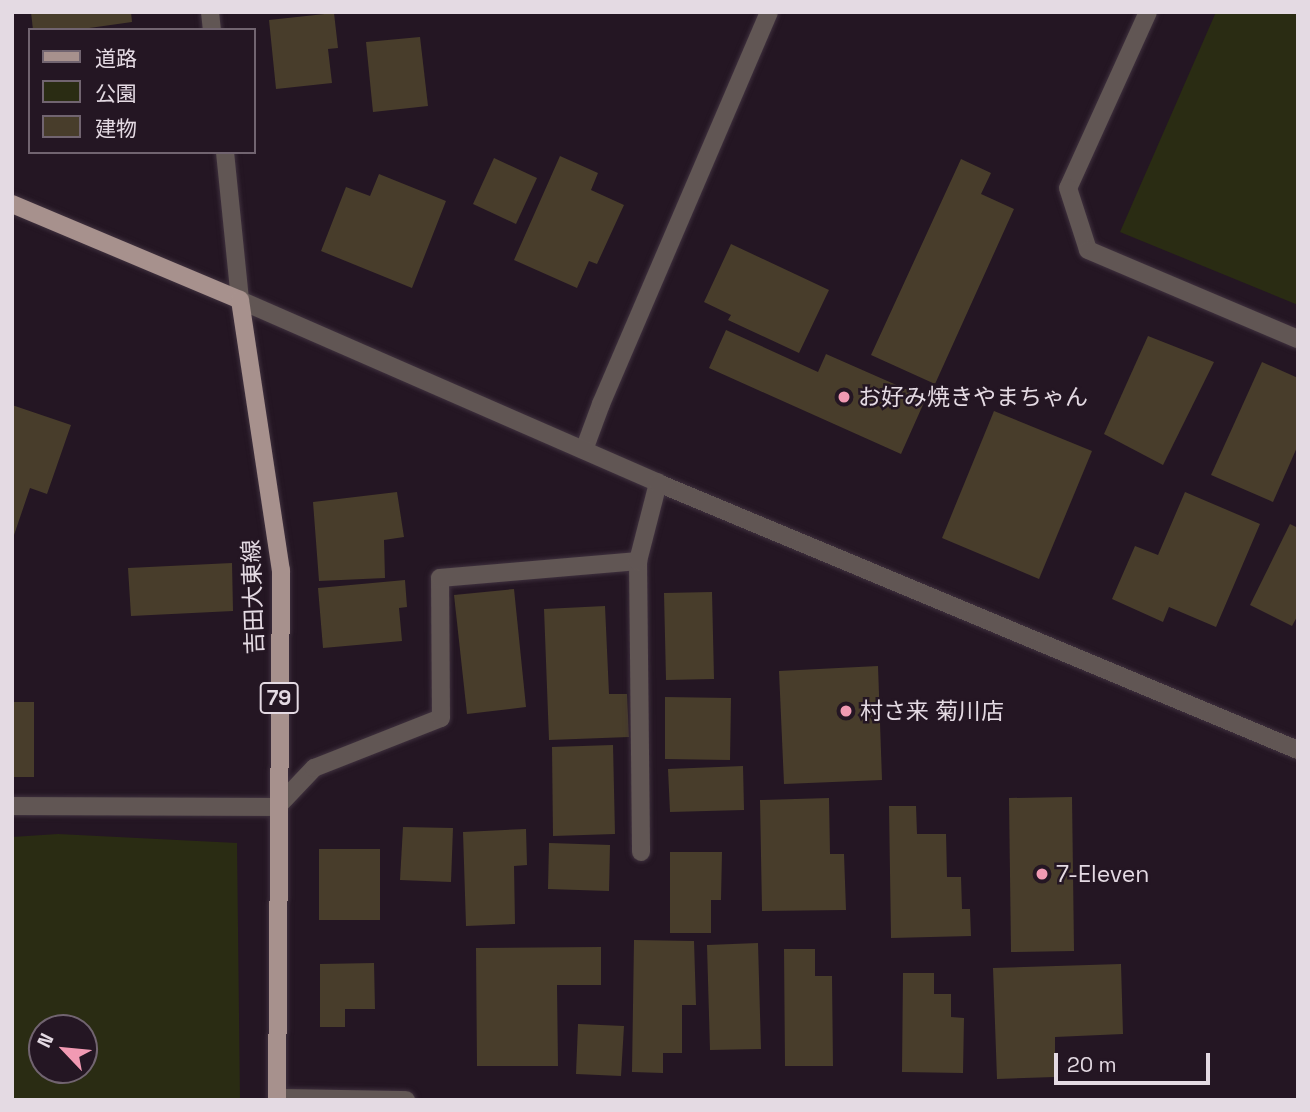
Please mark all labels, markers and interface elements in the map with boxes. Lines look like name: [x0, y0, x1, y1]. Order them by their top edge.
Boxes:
legend: [28, 28, 256, 154]
text: 道路: [95, 45, 137, 72]
text: 公園: [95, 80, 137, 107]
text: 建物: [95, 115, 137, 142]
place label: お好み焼きやまちゃん: [858, 383, 1088, 411]
marker: お好み焼きやまちゃん: [836, 389, 852, 405]
street label: 吉田大東線: [237, 539, 269, 655]
road number: 79: [258, 680, 300, 716]
place label: 村さ来 菊川店: [860, 697, 1004, 725]
marker: 村さ来 菊川店: [838, 703, 854, 719]
place label: 7-Eleven: [1056, 860, 1149, 888]
marker: 7-Eleven: [1034, 866, 1050, 882]
north arrow: [28, 1014, 98, 1084]
text: N: [31, 1029, 59, 1052]
scale bar: [1058, 1038, 1214, 1082]
text: 20 m: [1067, 1051, 1117, 1078]

